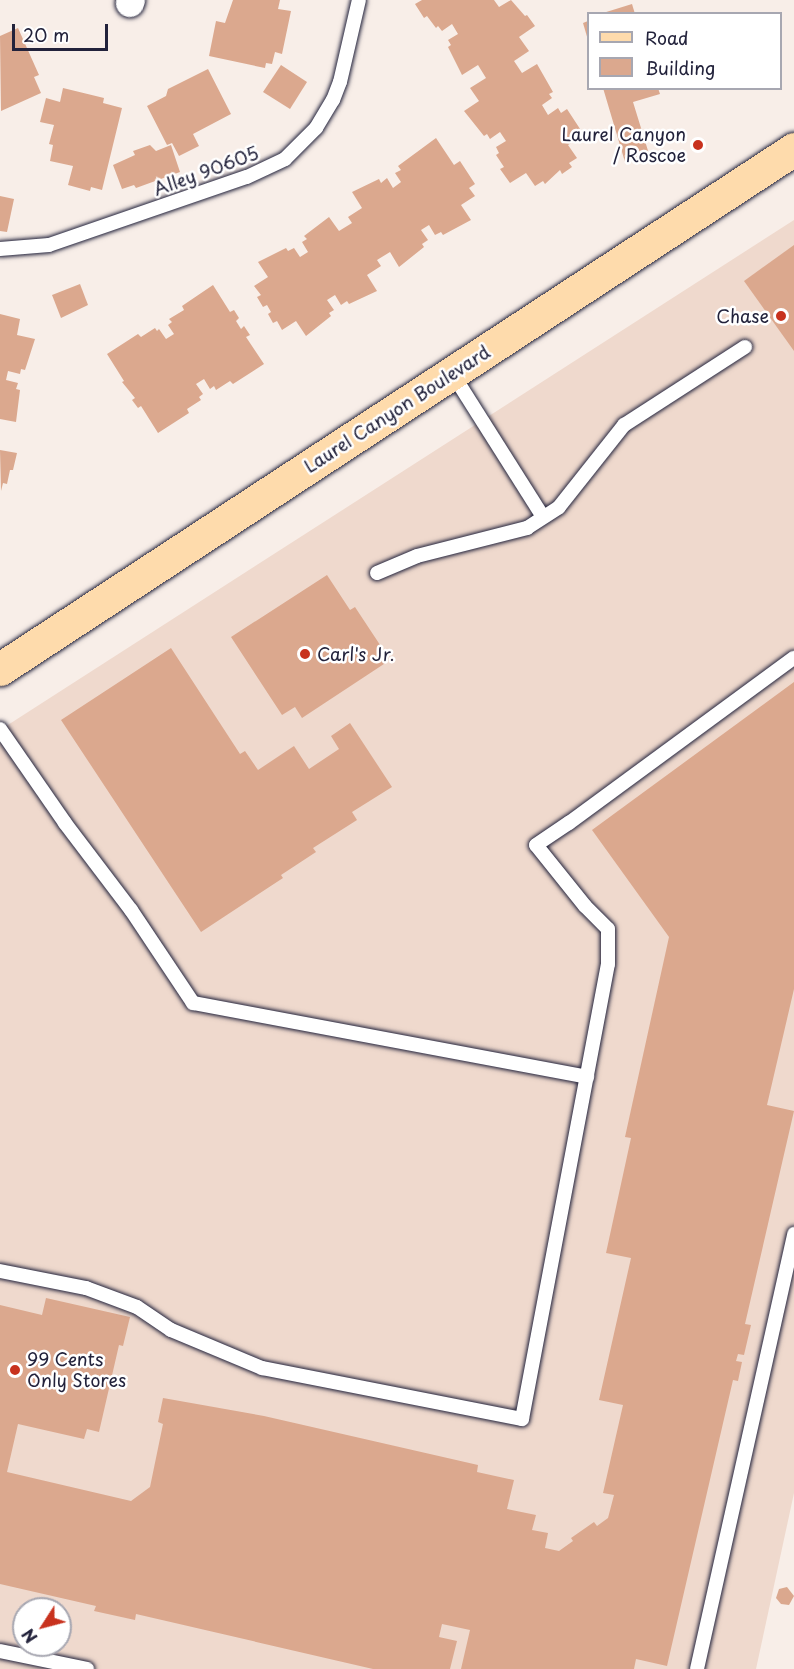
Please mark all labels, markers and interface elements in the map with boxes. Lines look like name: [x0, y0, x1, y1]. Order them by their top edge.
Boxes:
scale bar: [15, 12, 111, 50]
legend: [587, 12, 782, 90]
text: 20 m: [23, 21, 69, 48]
text: Road: [645, 24, 689, 51]
text: Building: [645, 54, 715, 81]
place label: Laurel Canyon / Roscoe: [560, 124, 686, 166]
marker: Laurel Canyon / Roscoe: [691, 138, 705, 152]
street label: Alley 90605: [150, 142, 262, 200]
place label: Chase: [716, 305, 769, 327]
marker: Chase: [774, 309, 788, 323]
street label: Laurel Canyon Boulevard: [300, 341, 494, 477]
place label: Carl's Jr.: [317, 643, 395, 665]
marker: Carl's Jr.: [298, 647, 312, 661]
place label: 99 Cents Only Stores: [27, 1349, 126, 1392]
marker: 99 Cents Only Stores: [8, 1363, 22, 1377]
north arrow: [12, 1597, 72, 1657]
text: N: [16, 1624, 42, 1649]

